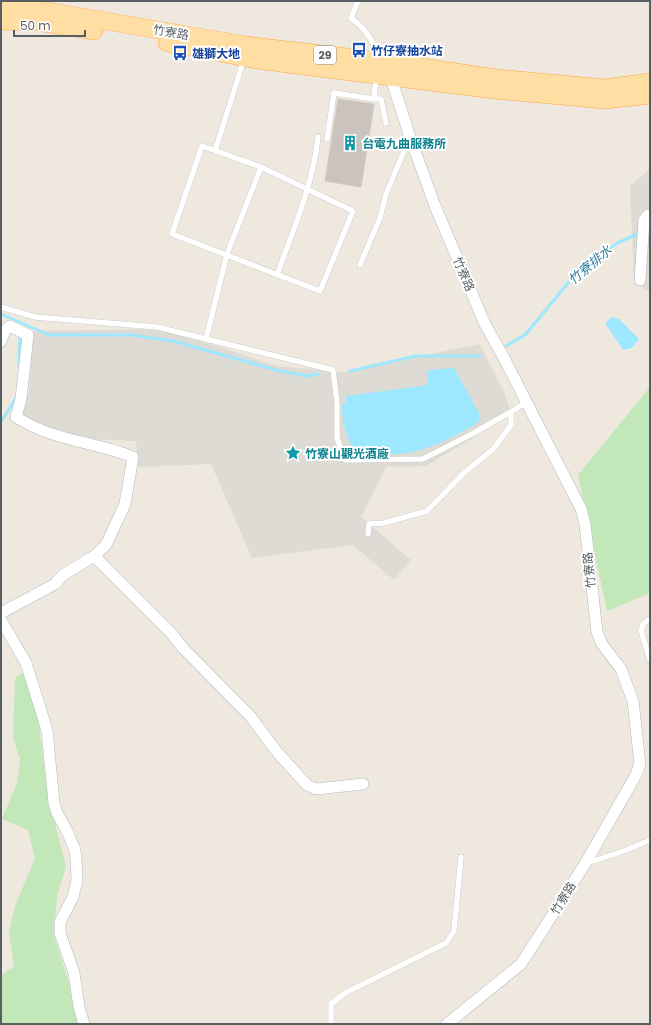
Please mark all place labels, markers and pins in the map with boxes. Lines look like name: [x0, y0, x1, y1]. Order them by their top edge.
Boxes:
bus stop icon: 竹仔寮抽水站: [350, 41, 368, 59]
place label: 竹仔寮抽水站: [371, 42, 443, 59]
bus stop icon: 雄獅大地: [171, 44, 189, 62]
place label: 雄獅大地: [192, 45, 240, 62]
building icon: 台電九曲服務所: [341, 134, 359, 152]
place label: 台電九曲服務所: [362, 135, 446, 152]
place icon: 竹寮山觀光酒廠: [284, 444, 302, 462]
place label: 竹寮山觀光酒廠: [305, 445, 389, 462]

